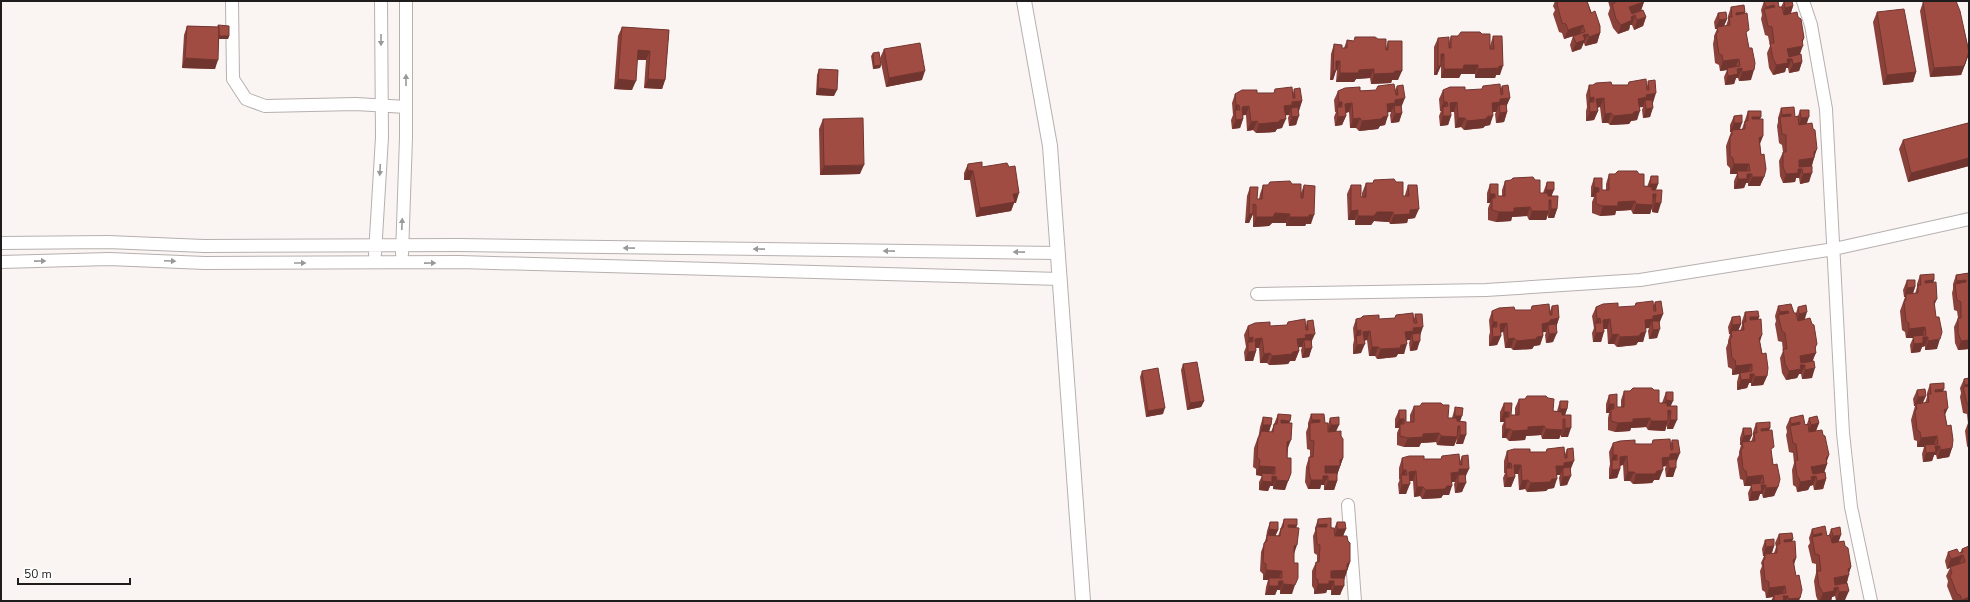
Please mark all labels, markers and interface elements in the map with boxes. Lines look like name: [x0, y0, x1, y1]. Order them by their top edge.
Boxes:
one-way arrow: [378, 34, 384, 47]
one-way arrow: [403, 73, 409, 86]
one-way arrow: [376, 164, 383, 176]
one-way arrow: [399, 218, 406, 230]
one-way arrow: [623, 244, 635, 251]
one-way arrow: [752, 246, 765, 252]
one-way arrow: [882, 248, 895, 254]
one-way arrow: [1013, 249, 1025, 256]
one-way arrow: [34, 258, 47, 264]
one-way arrow: [164, 258, 176, 265]
one-way arrow: [294, 260, 307, 266]
one-way arrow: [424, 260, 437, 266]
scale bar: [18, 560, 130, 586]
text: 50 m: [24, 566, 52, 582]

